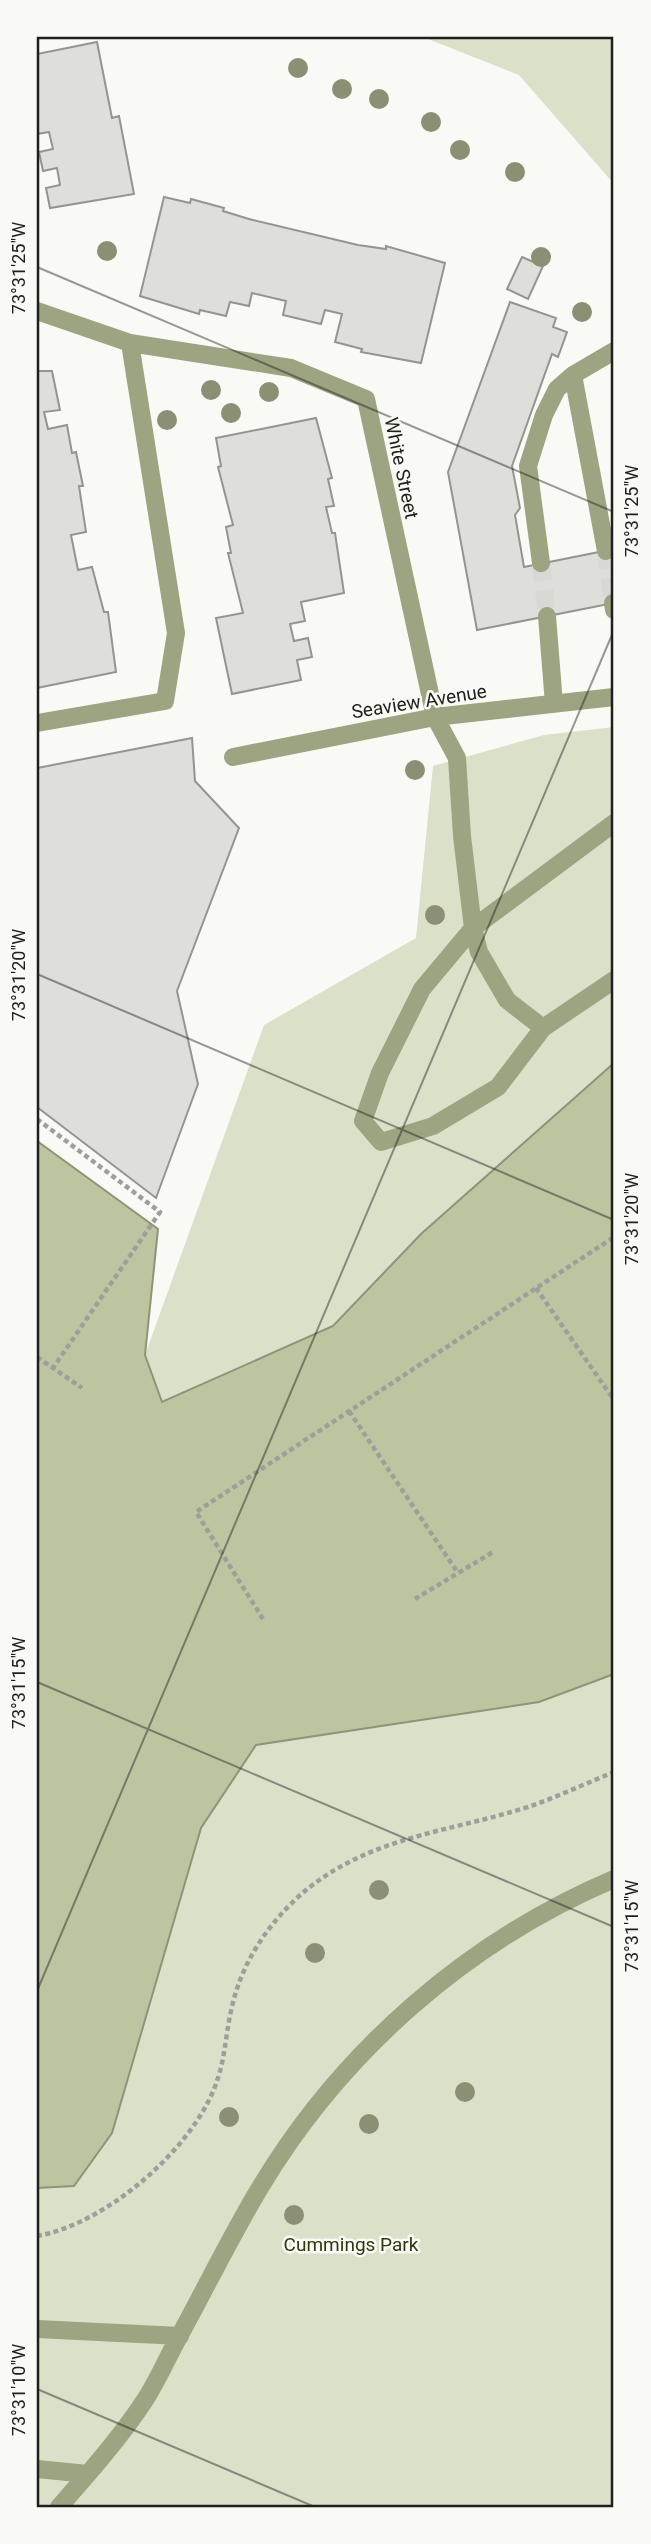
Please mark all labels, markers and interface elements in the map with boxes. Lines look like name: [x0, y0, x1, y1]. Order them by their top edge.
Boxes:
text: 73°31'25"W: [8, 222, 29, 314]
street label: White Street: [380, 415, 423, 521]
text: 73°31'25"W: [621, 465, 642, 557]
street label: Seaview Avenue: [350, 679, 488, 724]
text: 73°31'20"W: [8, 929, 29, 1021]
text: 73°31'20"W: [621, 1173, 642, 1265]
text: 73°31'15"W: [8, 1637, 29, 1729]
text: 73°31'15"W: [621, 1880, 642, 1972]
park label: Cummings Park: [284, 2233, 419, 2256]
text: 73°31'10"W: [8, 2344, 29, 2436]

